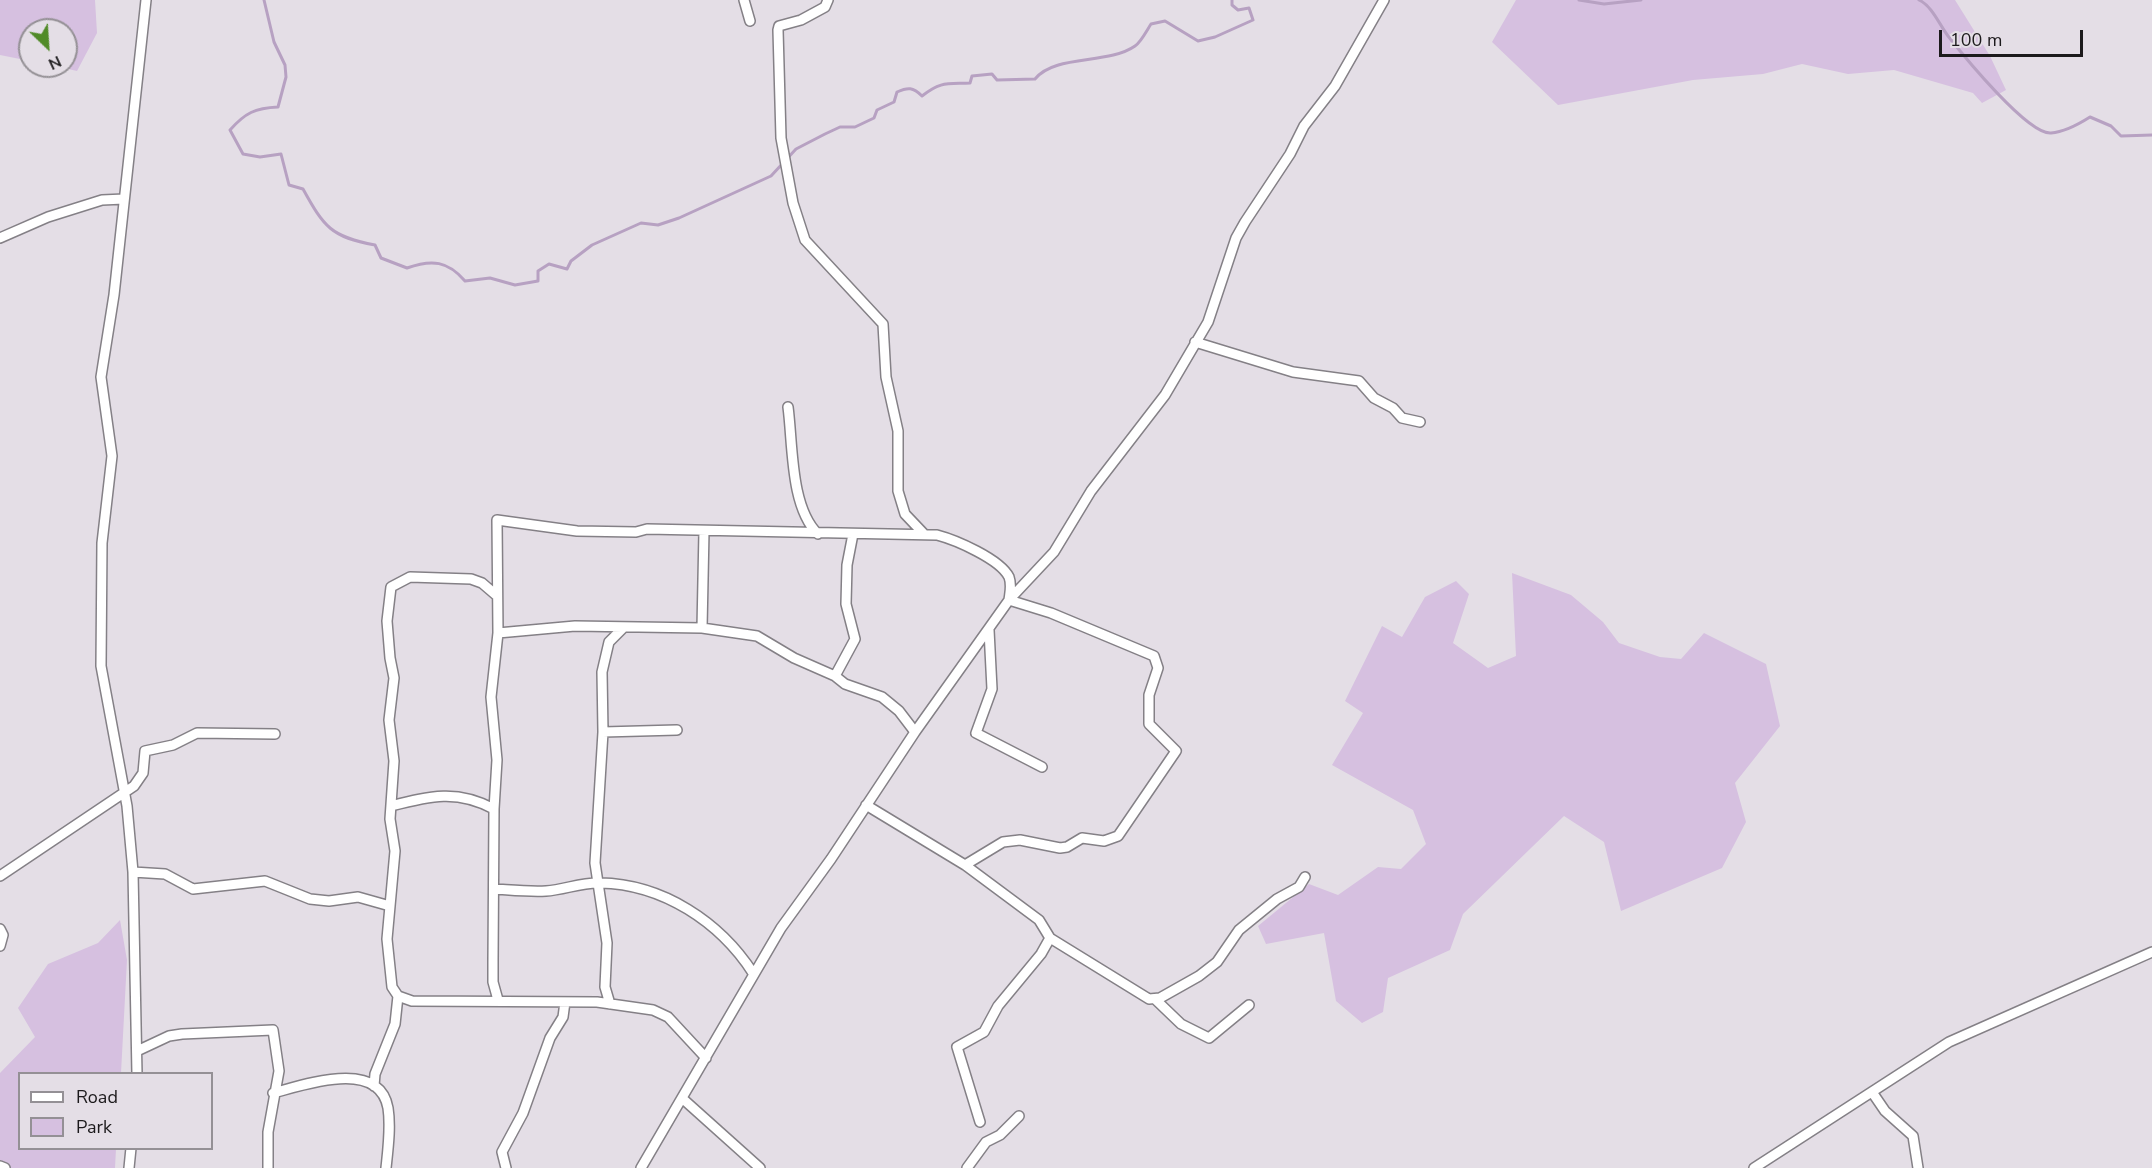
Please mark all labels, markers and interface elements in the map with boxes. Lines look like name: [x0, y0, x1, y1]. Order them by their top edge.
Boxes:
north arrow: [18, 18, 78, 78]
scale bar: [1942, 18, 2086, 56]
text: 100 m: [1950, 28, 2002, 52]
text: N: [45, 50, 65, 75]
legend: [18, 1072, 213, 1150]
text: Road: [76, 1085, 118, 1109]
text: Park: [76, 1115, 112, 1139]

